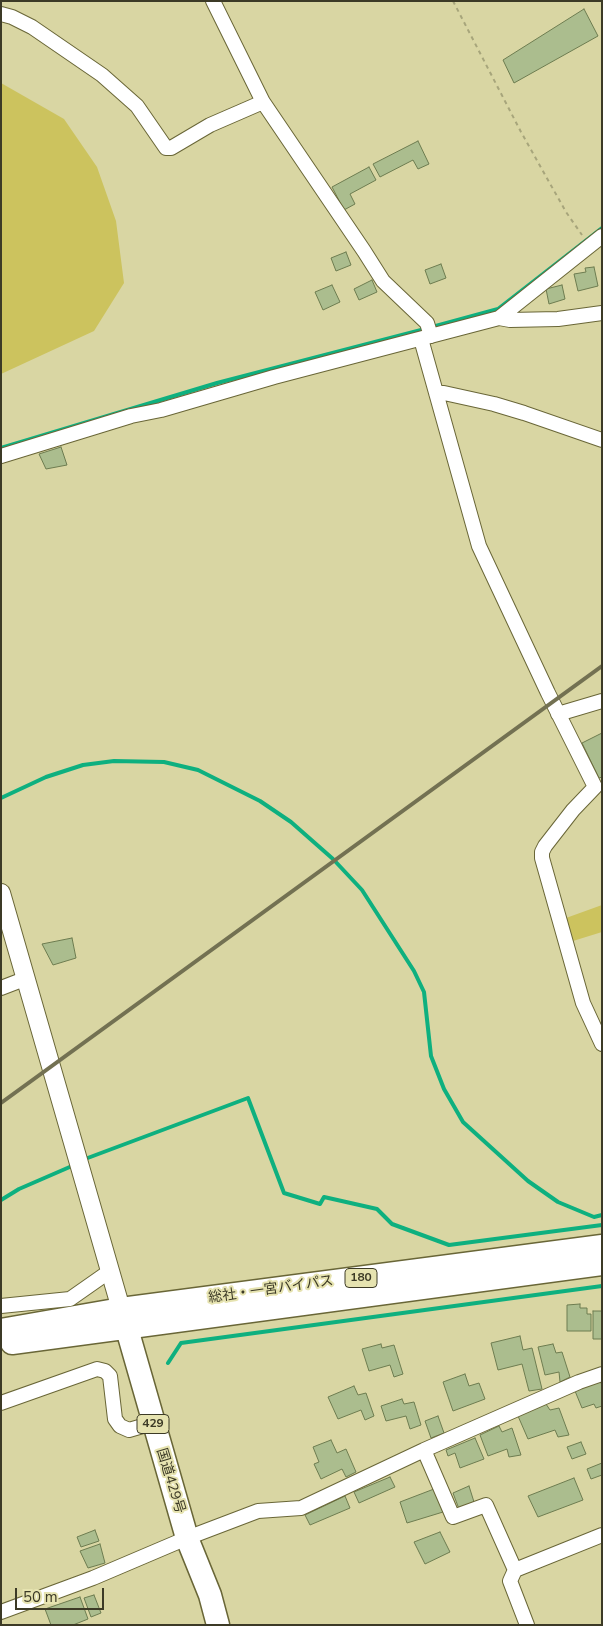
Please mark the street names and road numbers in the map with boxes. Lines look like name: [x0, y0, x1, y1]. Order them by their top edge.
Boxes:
road number: 180: [345, 1268, 377, 1288]
street label: 総社・一宮バイパス: [207, 1273, 335, 1307]
road number: 429: [137, 1415, 169, 1434]
street label: 国道429号: [152, 1446, 188, 1516]

